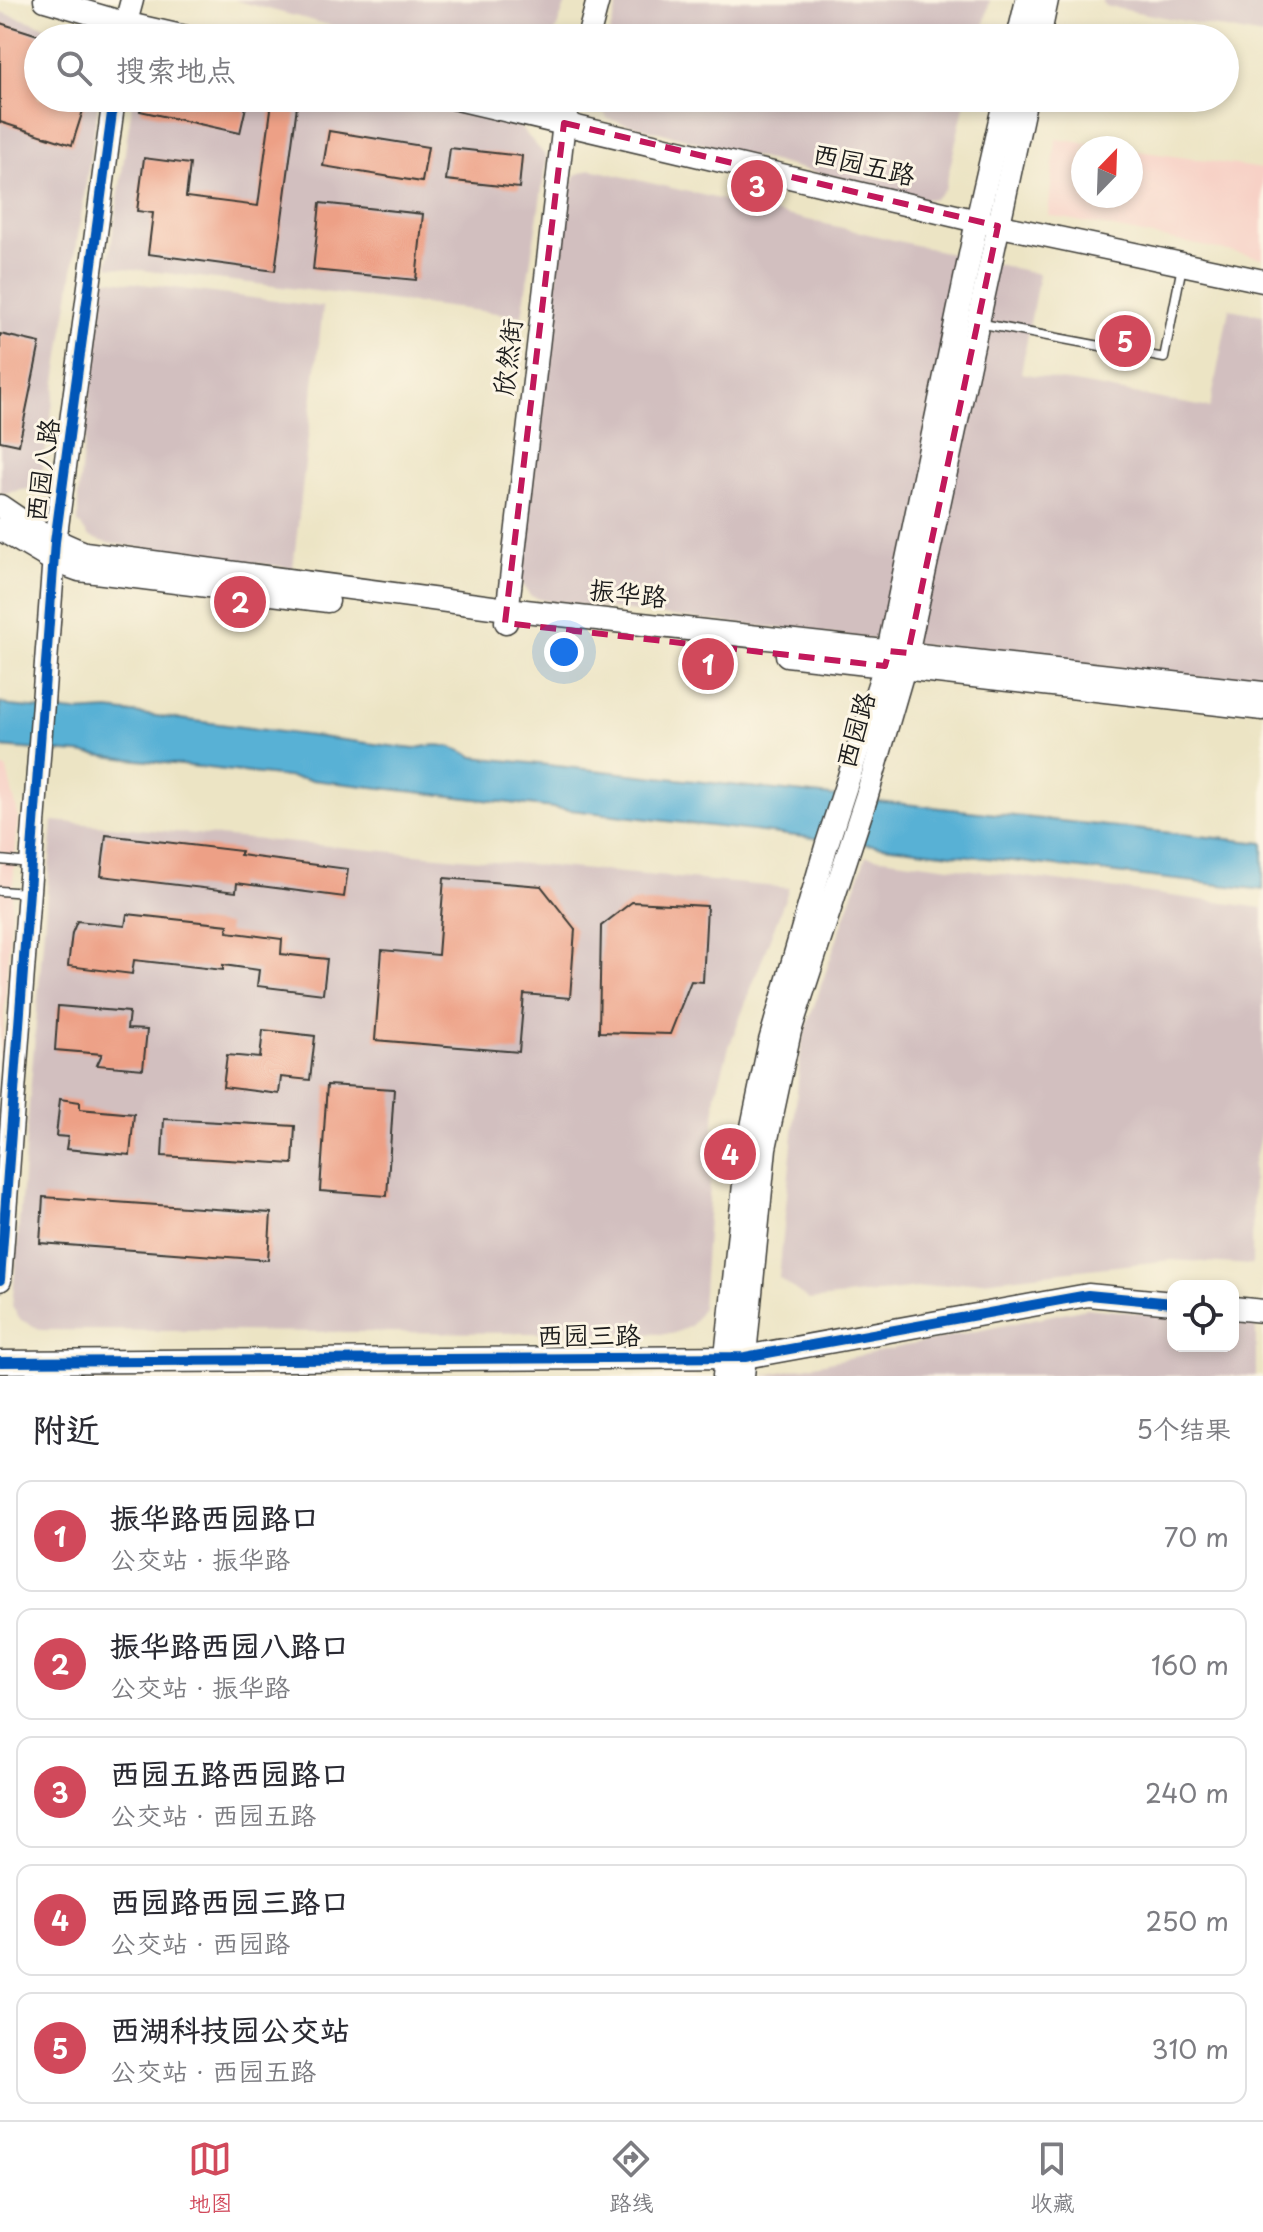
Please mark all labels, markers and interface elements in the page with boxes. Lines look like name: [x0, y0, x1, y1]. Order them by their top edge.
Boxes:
search box: [24, 24, 1239, 112]
icon: search: [52, 46, 96, 90]
text: 搜索地点: [116, 46, 236, 91]
street label: 西园五路: [809, 133, 919, 194]
north arrow: [1071, 136, 1143, 208]
pin: 3: [731, 156, 783, 216]
pin: 5: [1099, 311, 1151, 371]
street label: 欣然街: [482, 316, 531, 398]
street label: 西园八路: [15, 416, 68, 524]
street label: 振华路: [587, 569, 669, 616]
pin: 2: [214, 572, 266, 632]
your location: [544, 632, 584, 672]
pin: 1: [682, 634, 734, 694]
street label: 西园路: [825, 687, 884, 772]
pin: 4: [704, 1124, 756, 1184]
map controls: [1167, 1280, 1239, 1352]
button: locate: [1167, 1280, 1239, 1352]
street label: 西园三路: [537, 1315, 641, 1354]
text: 附近: [32, 1402, 100, 1454]
text: 5个结果: [1136, 1409, 1231, 1448]
text: 振华路西园路口: [110, 1494, 320, 1539]
text: 1: [54, 1517, 66, 1556]
text: 70 m: [1164, 1517, 1229, 1556]
text: 公交站 · 振华路: [110, 1539, 290, 1578]
text: 振华路西园八路口: [110, 1622, 350, 1667]
text: 2: [51, 1645, 69, 1684]
text: 160 m: [1151, 1645, 1229, 1684]
text: 公交站 · 振华路: [110, 1667, 290, 1706]
text: 西园五路西园路口: [110, 1750, 350, 1795]
text: 3: [51, 1773, 69, 1812]
text: 240 m: [1145, 1773, 1229, 1812]
text: 公交站 · 西园五路: [110, 1795, 316, 1834]
text: 西园路西园三路口: [110, 1878, 350, 1923]
text: 4: [51, 1901, 69, 1940]
text: 250 m: [1145, 1901, 1229, 1940]
text: 公交站 · 西园路: [110, 1923, 290, 1962]
text: 西湖科技园公交站: [110, 2006, 350, 2051]
text: 5: [52, 2029, 68, 2068]
text: 310 m: [1151, 2029, 1229, 2068]
text: 公交站 · 西园五路: [110, 2051, 316, 2090]
tab: 地图: [188, 2137, 233, 2218]
tab: 路线: [609, 2137, 654, 2218]
tab: 收藏: [1030, 2137, 1075, 2218]

